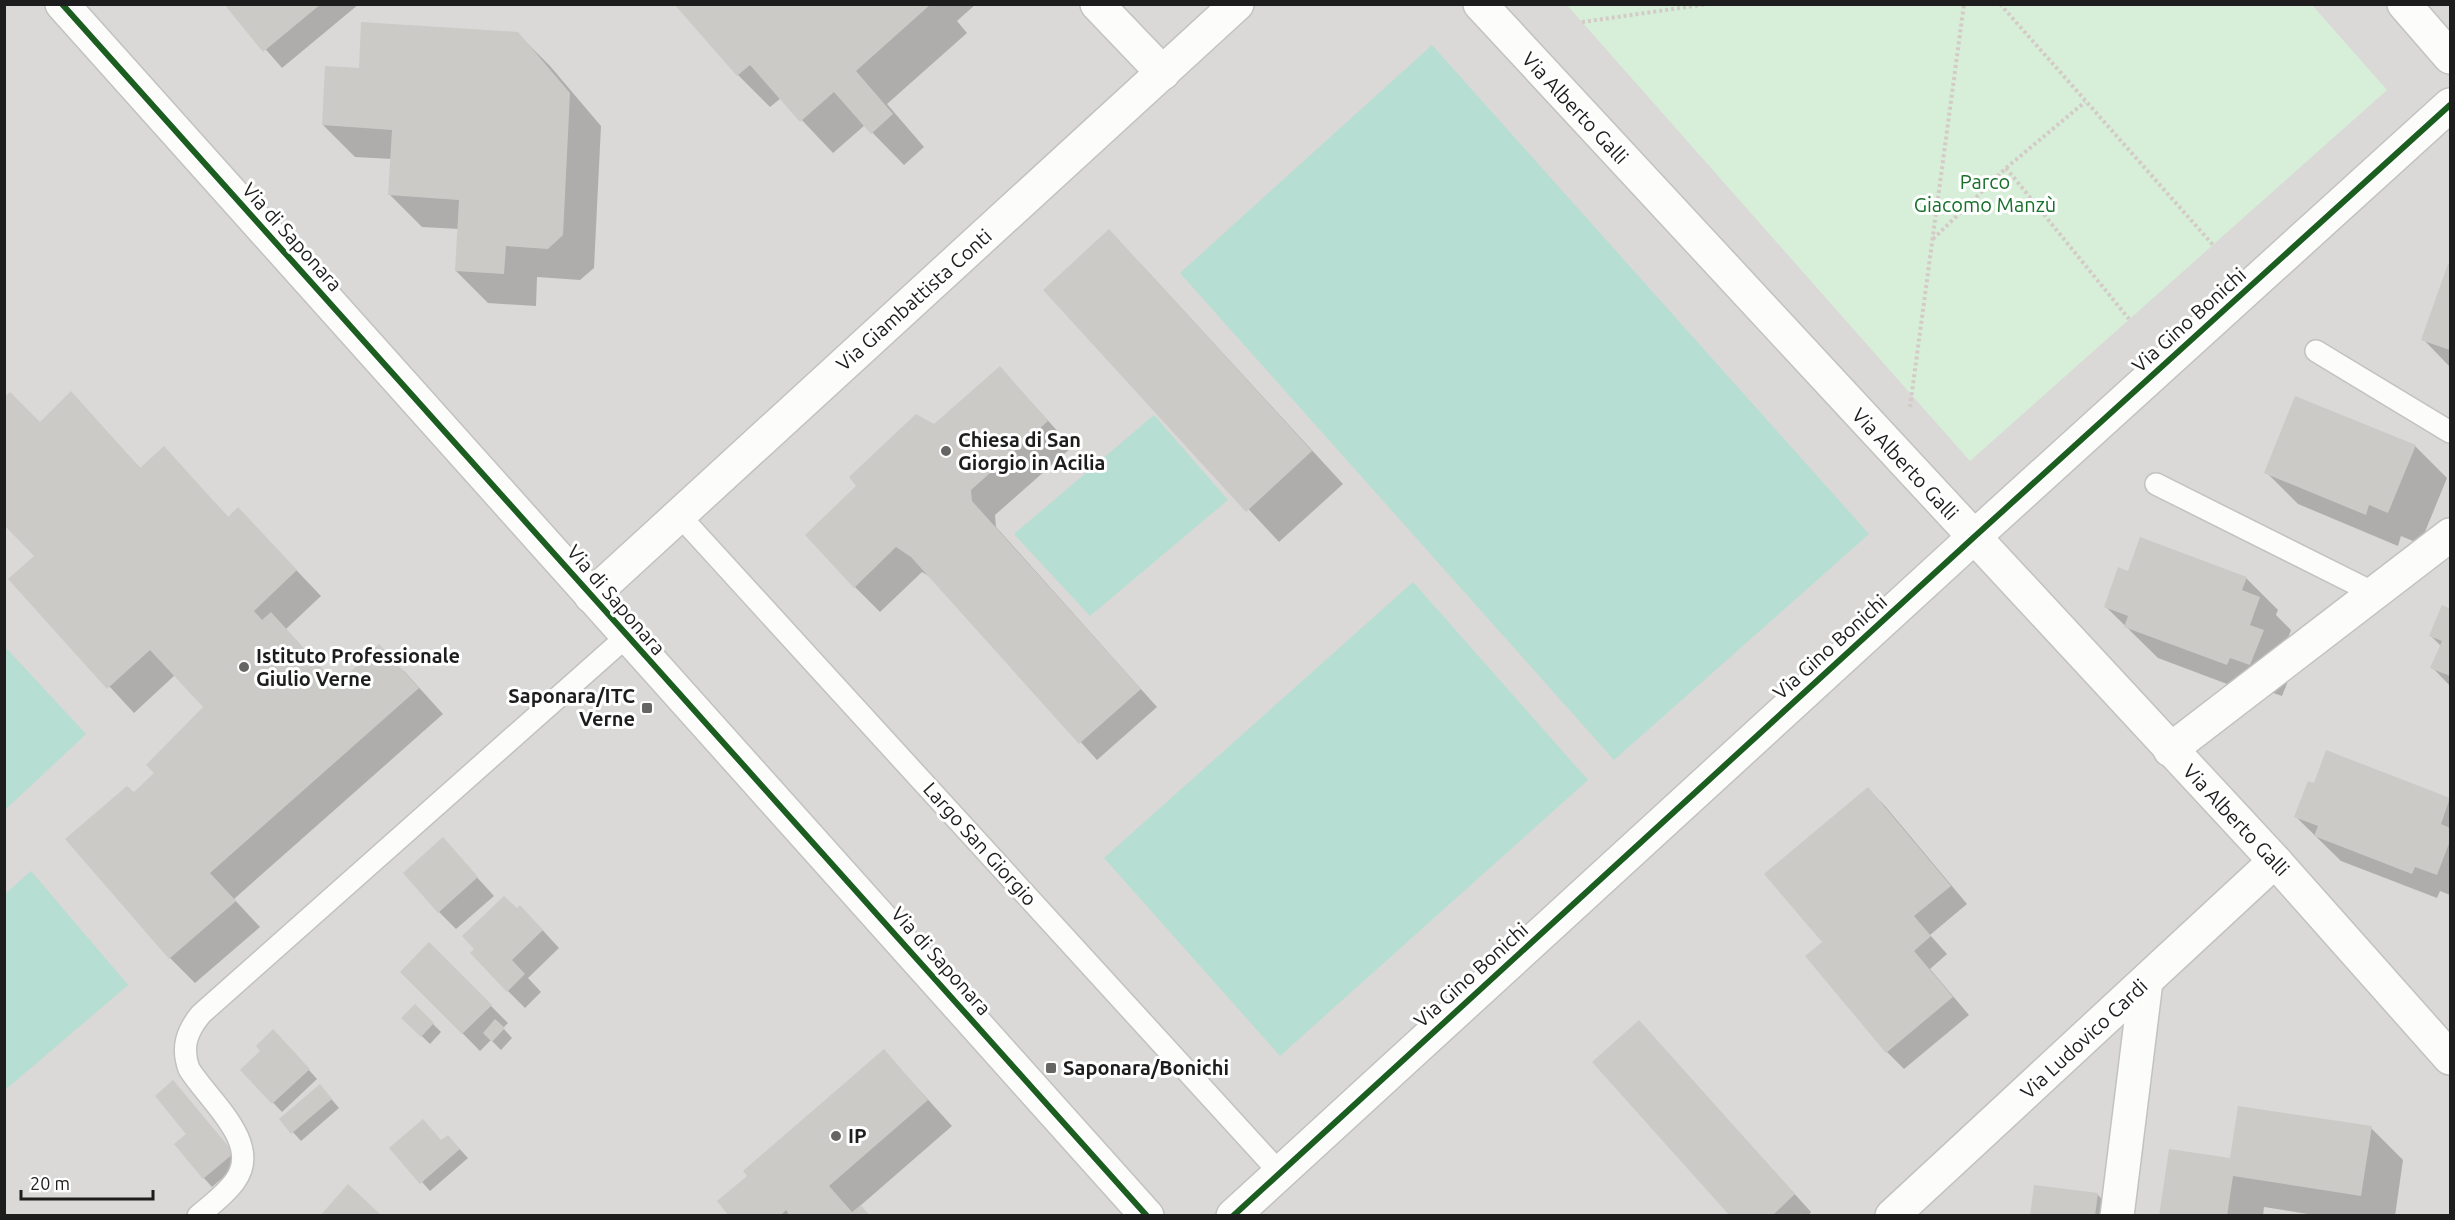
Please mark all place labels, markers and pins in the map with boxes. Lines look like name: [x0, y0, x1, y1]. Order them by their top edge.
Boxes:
place label: Chiesa di San Giorgio in Acilia: [958, 428, 1105, 474]
marker: Chiesa di San Giorgio in Acilia: [939, 444, 953, 458]
place label: Istituto Professionale Giulio Verne: [256, 644, 460, 690]
marker: Istituto Professionale Giulio Verne: [237, 660, 251, 674]
place label: Saponara/ITC Verne: [508, 684, 635, 730]
marker: Saponara/ITC Verne: [640, 701, 654, 715]
place label: Saponara/Bonichi: [1063, 1056, 1229, 1079]
marker: Saponara/Bonichi: [1044, 1061, 1058, 1075]
place label: IP: [848, 1124, 867, 1147]
marker: IP: [829, 1129, 843, 1143]

